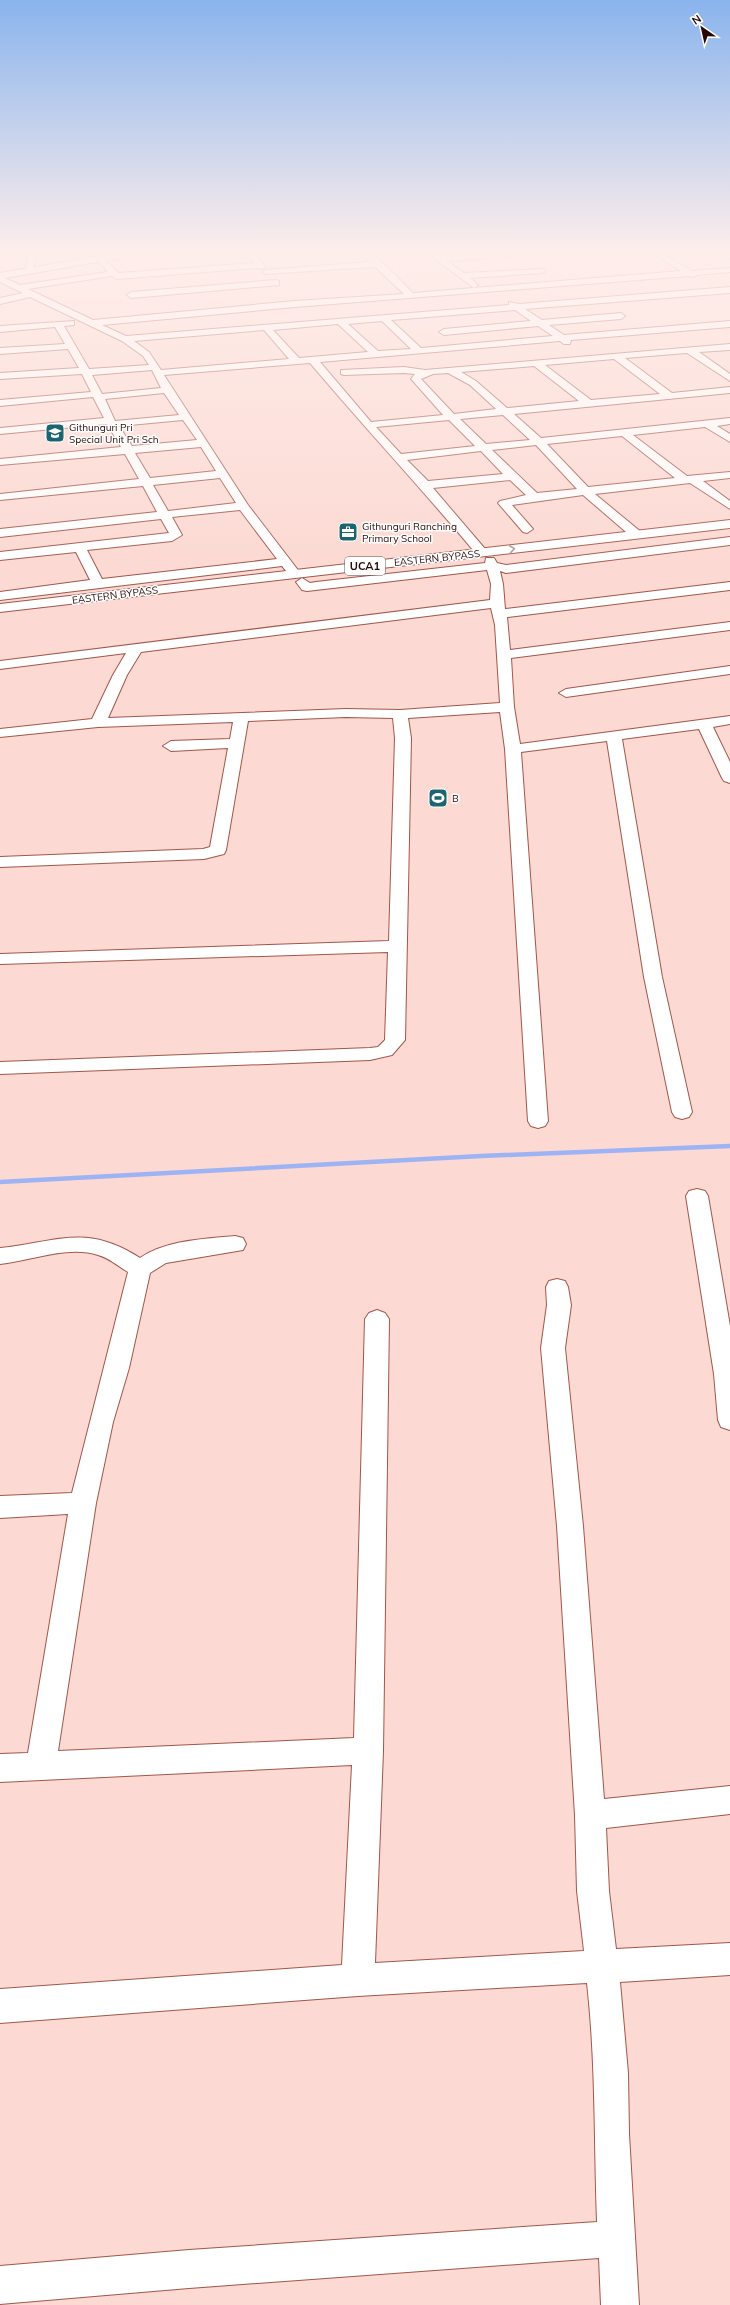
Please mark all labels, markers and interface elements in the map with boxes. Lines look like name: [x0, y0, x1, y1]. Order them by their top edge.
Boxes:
north arrow: [682, 8, 722, 48]
text: N: [689, 12, 704, 28]
place label: Githunguri Pri Special Unit Pri Sch: [69, 421, 159, 446]
school or university icon: Githunguri Pri Special Unit Pri Sch: [44, 422, 66, 444]
place label: Githunguri Ranching Primary School: [362, 520, 457, 545]
office icon: Githunguri Ranching Primary School: [337, 521, 359, 543]
one-way arrow: [509, 545, 515, 554]
street label: EASTERN BYPASS: [393, 547, 481, 569]
road number: UCA1: [345, 557, 385, 575]
street label: EASTERN BYPASS: [71, 583, 159, 607]
sports icon: B: [427, 787, 449, 809]
place label: B: [452, 792, 459, 805]

